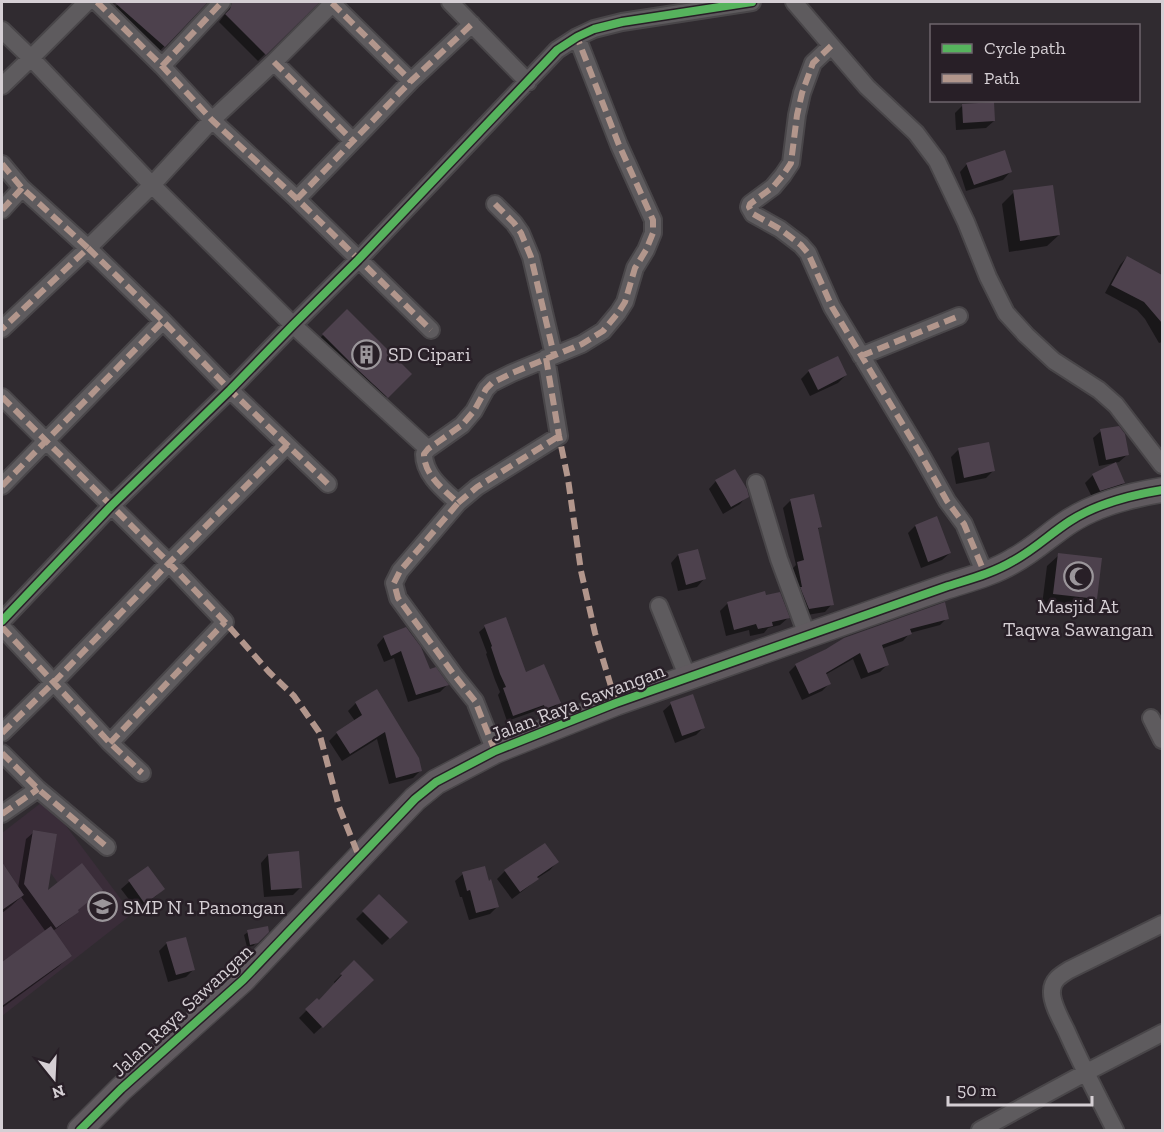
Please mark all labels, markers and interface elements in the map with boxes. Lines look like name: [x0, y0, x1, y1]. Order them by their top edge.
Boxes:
legend: [930, 24, 1140, 102]
text: Cycle path: [984, 37, 1066, 59]
text: Path: [984, 67, 1020, 89]
building icon: SD Cipari: [351, 338, 383, 370]
place label: SD Cipari: [388, 342, 471, 366]
mosque icon: Masjid At Taqwa Sawangan: [1062, 560, 1094, 592]
place label: Masjid At Taqwa Sawangan: [1003, 594, 1154, 641]
street label: Jalan Raya Sawangan: [488, 658, 669, 746]
school or university icon: SMP N 1 Panongan: [86, 891, 118, 923]
place label: SMP N 1 Panongan: [123, 895, 285, 919]
street label: Jalan Raya Sawangan: [107, 938, 258, 1081]
north arrow: [24, 1048, 84, 1108]
scale bar: [948, 1069, 1092, 1107]
text: 50 m: [957, 1079, 997, 1101]
text: N: [50, 1081, 67, 1103]

